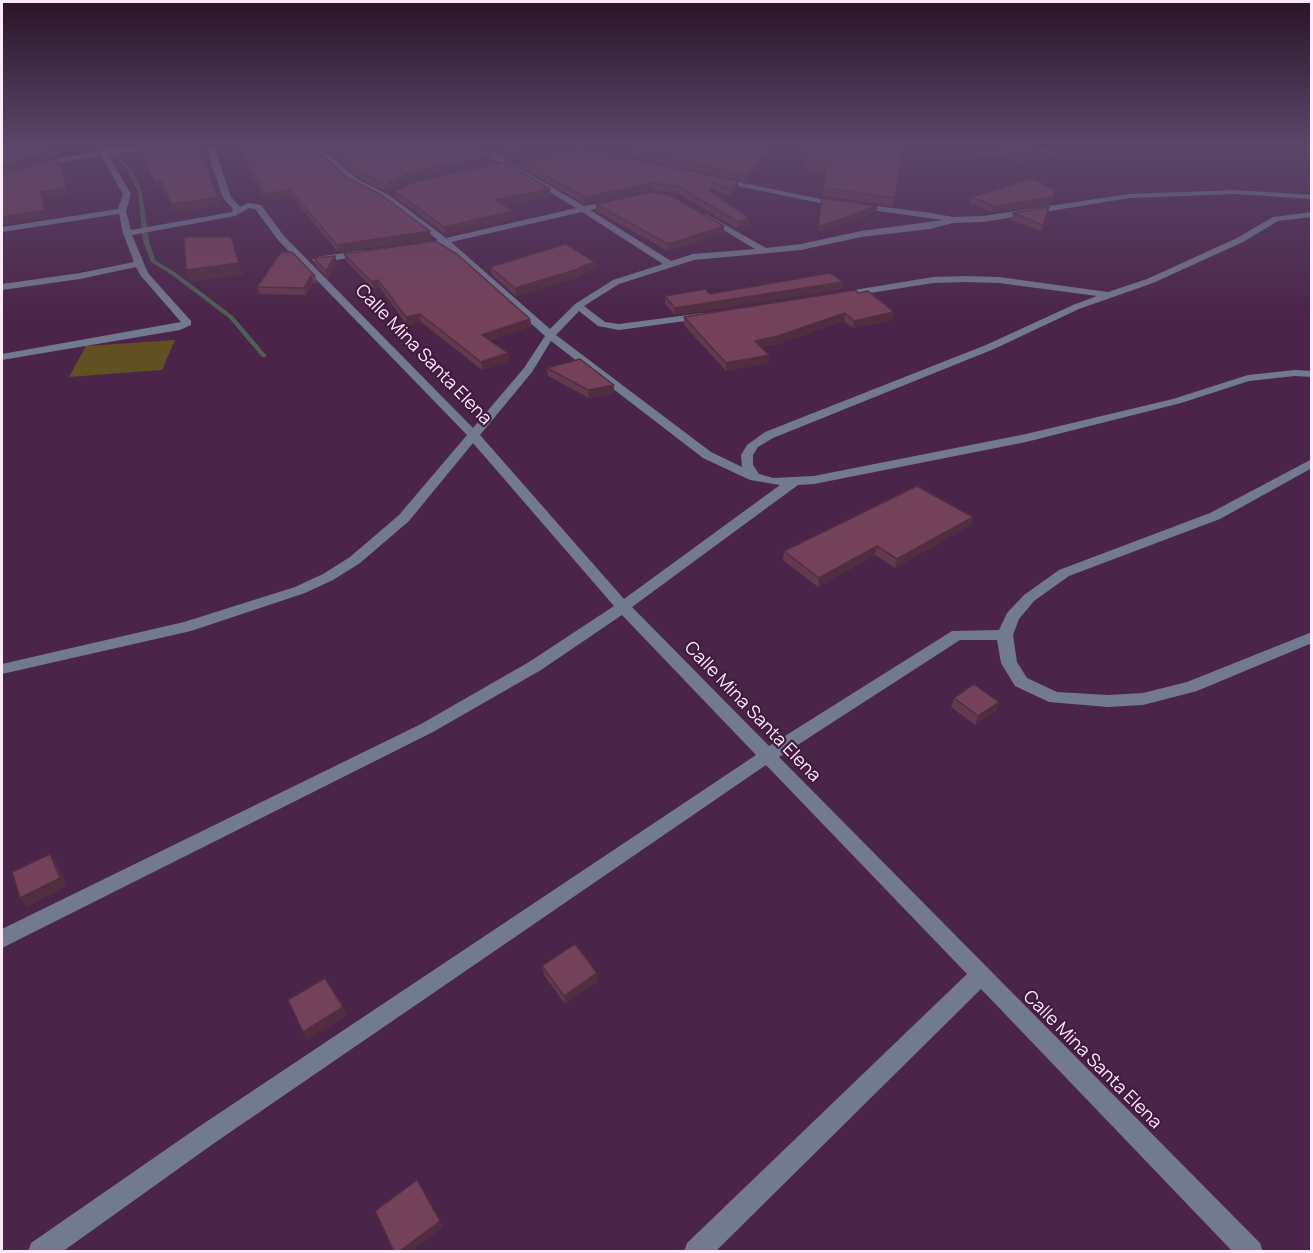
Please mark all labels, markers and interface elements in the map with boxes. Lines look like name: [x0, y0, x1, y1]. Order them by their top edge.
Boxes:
street label: Calle Mina Santa Elena: [350, 280, 496, 430]
street label: Calle Mina Santa Elena: [679, 637, 825, 787]
street label: Calle Mina Santa Elena: [1018, 986, 1166, 1134]

